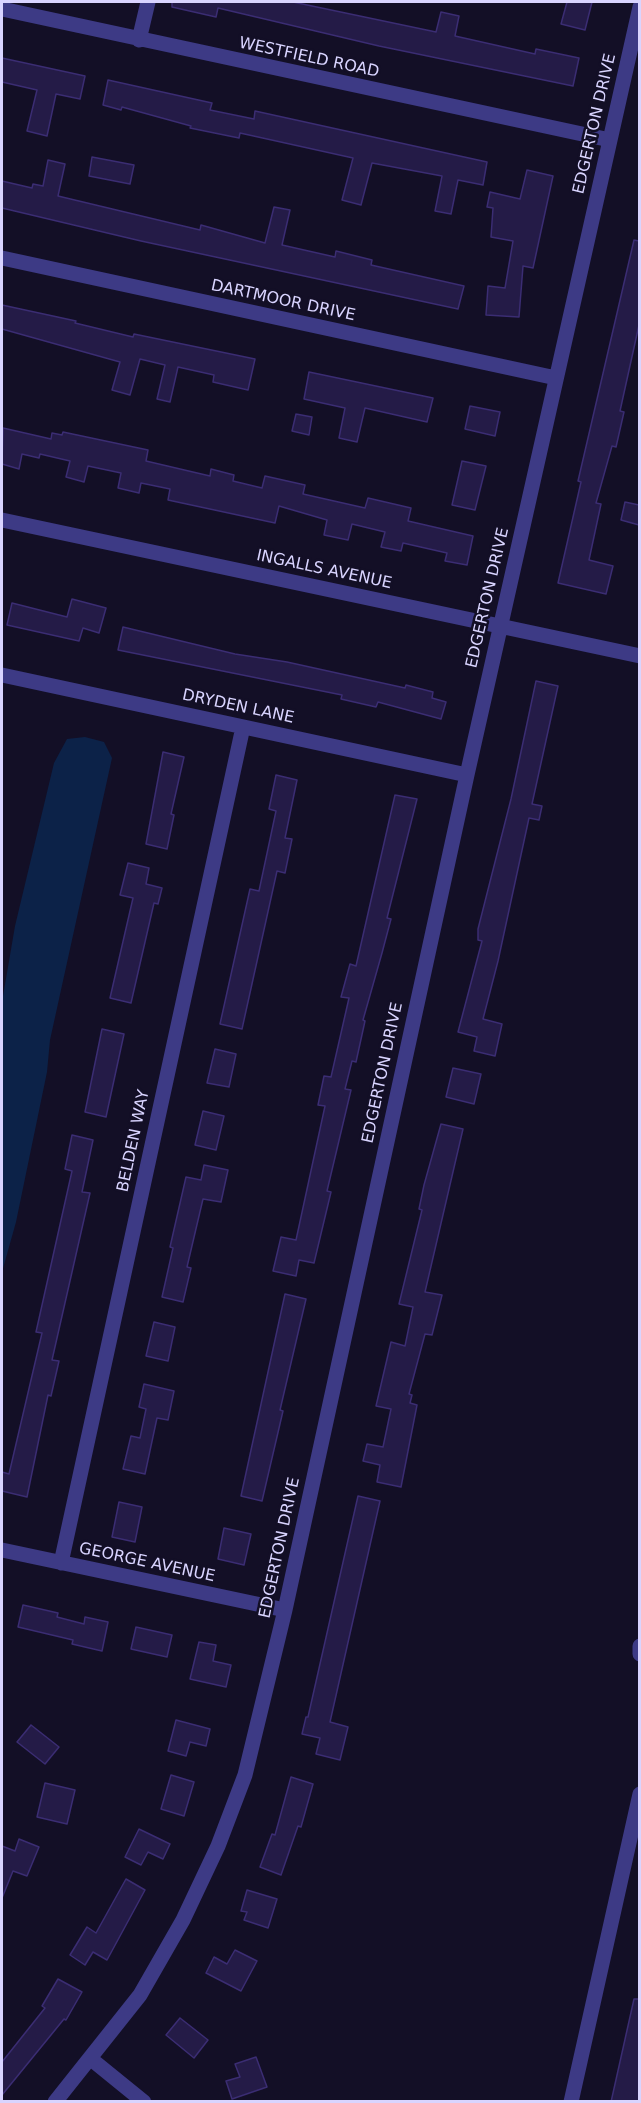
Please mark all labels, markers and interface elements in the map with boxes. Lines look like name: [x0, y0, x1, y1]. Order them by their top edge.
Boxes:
street label: WESTFIELD ROAD: [237, 34, 381, 82]
street label: EDGERTON DRIVE: [570, 52, 620, 196]
street label: DARTMOOR DRIVE: [209, 276, 357, 326]
street label: EDGERTON DRIVE: [463, 526, 513, 670]
street label: INGALLS AVENUE: [255, 546, 393, 594]
street label: DRYDEN LANE: [180, 686, 296, 728]
street label: EDGERTON DRIVE: [359, 1001, 407, 1145]
street label: BELDEN WAY: [114, 1088, 154, 1194]
street label: EDGERTON DRIVE: [256, 1476, 304, 1620]
street label: GEORGE AVENUE: [77, 1539, 217, 1587]

